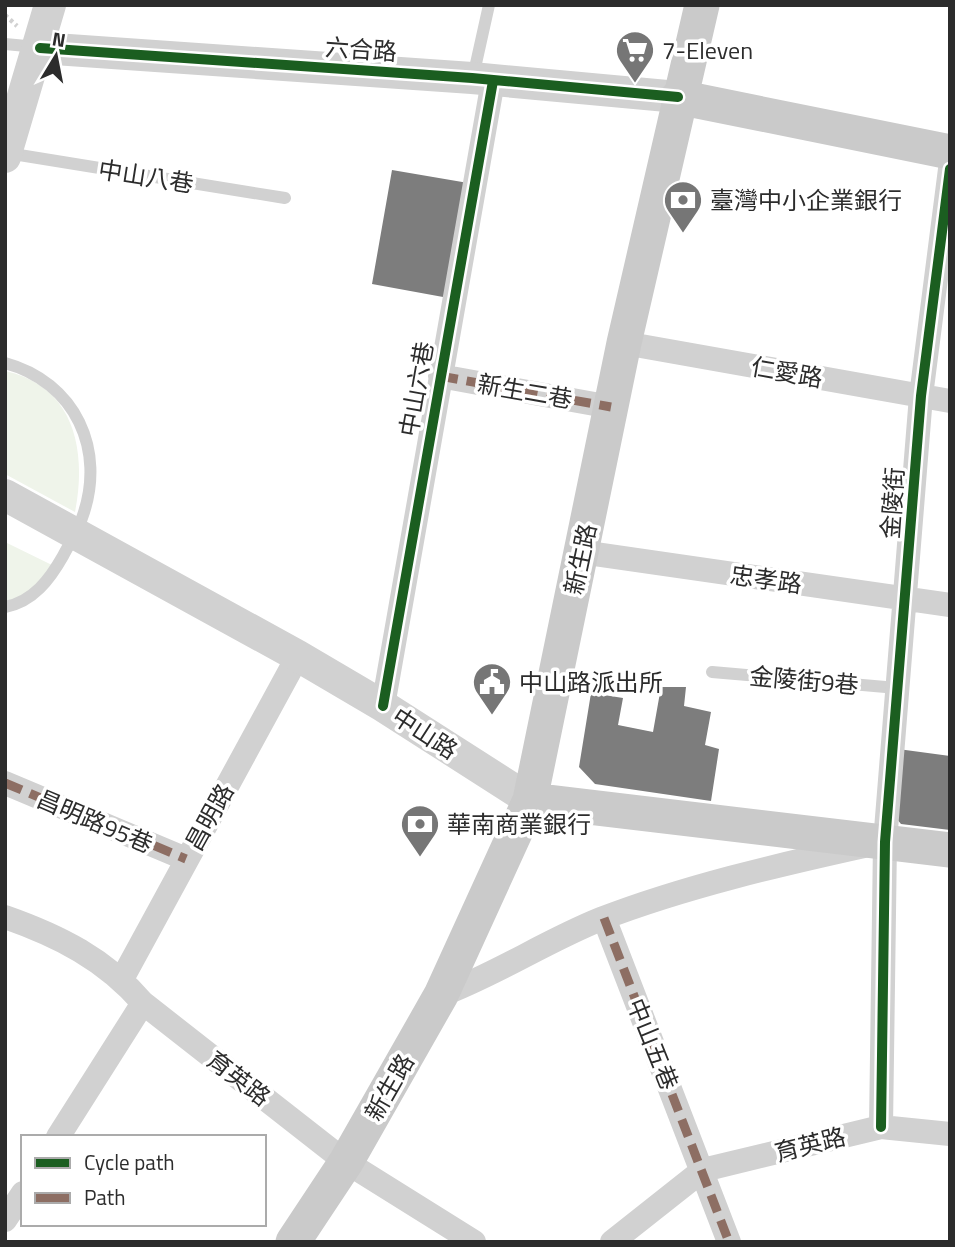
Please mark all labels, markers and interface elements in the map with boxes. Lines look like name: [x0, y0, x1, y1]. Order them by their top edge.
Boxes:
north arrow: [21, 21, 91, 91]
text: N: [50, 23, 68, 54]
street label: 六合路: [324, 29, 398, 69]
supermarket icon: 7-Eleven: [614, 29, 656, 84]
place label: 7-Eleven: [662, 32, 753, 68]
street label: 中山八巷: [96, 151, 196, 201]
bank icon: 臺灣中小企業銀行: [662, 179, 704, 234]
place label: 臺灣中小企業銀行: [710, 182, 902, 218]
street label: 中山六巷: [390, 339, 442, 439]
street label: 仁愛路: [748, 348, 826, 396]
street label: 新生二巷: [475, 365, 575, 417]
street label: 金陵街: [872, 466, 912, 540]
street label: 新生路: [555, 520, 605, 598]
street label: 忠孝路: [728, 556, 804, 602]
street label: 金陵街9巷: [748, 657, 860, 703]
public building icon: 中山路派出所: [471, 661, 513, 716]
place label: 中山路派出所: [519, 664, 663, 700]
street label: 中山路: [385, 698, 465, 768]
street label: 昌明路: [176, 777, 242, 857]
street label: 昌明路95巷: [31, 780, 159, 862]
bank icon: 華南商業銀行: [399, 803, 441, 858]
place label: 華南商業銀行: [447, 806, 591, 842]
street label: 中山五巷: [618, 993, 688, 1095]
street label: 育英路: [200, 1042, 278, 1114]
street label: 新生路: [355, 1047, 423, 1127]
street label: 育英路: [771, 1118, 849, 1170]
legend: [21, 1135, 266, 1226]
text: Cycle path: [84, 1146, 175, 1178]
text: Path: [84, 1181, 126, 1213]

